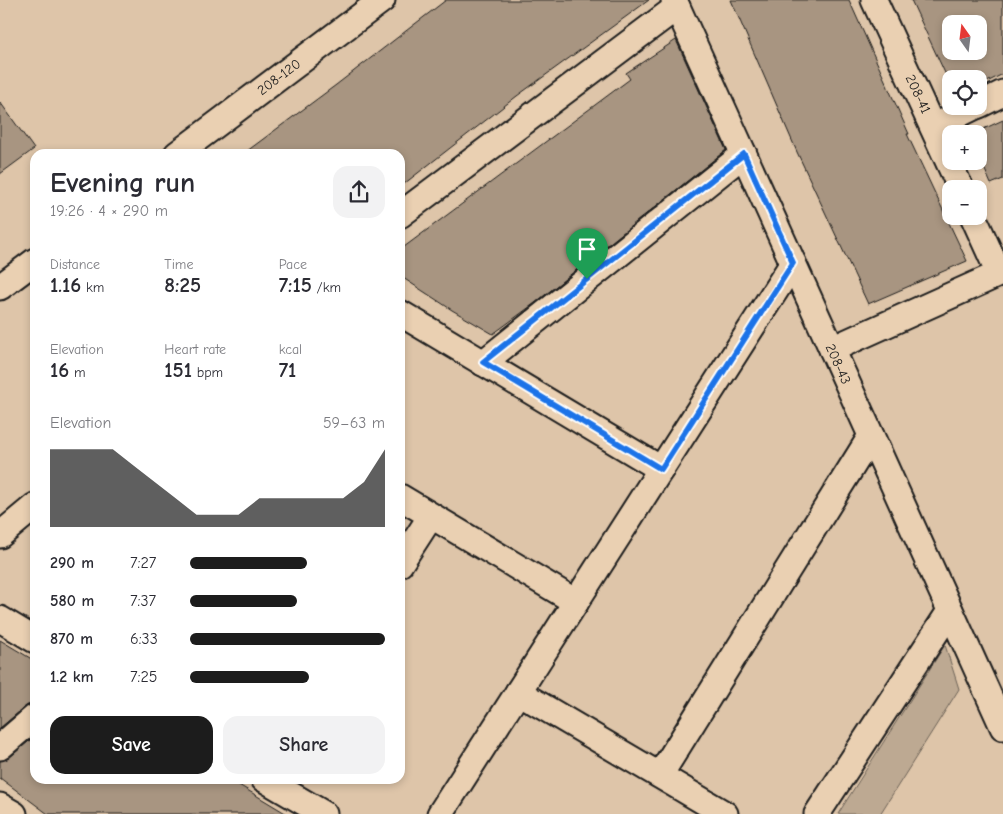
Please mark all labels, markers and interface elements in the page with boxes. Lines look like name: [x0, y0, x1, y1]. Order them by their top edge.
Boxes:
north arrow: [942, 15, 988, 60]
map controls: [942, 15, 987, 225]
street label: 208-120: [254, 55, 304, 99]
button: locate: [942, 70, 987, 115]
street label: 208-41: [902, 72, 934, 116]
button: +: [942, 125, 987, 170]
button: share: [333, 166, 385, 218]
text: Evening run: [50, 167, 195, 199]
button: −: [942, 180, 987, 225]
text: 19:26 · 4 × 290 m: [50, 202, 168, 220]
pin: [566, 228, 608, 279]
icon: arrive: [573, 235, 601, 263]
text: Distance: [50, 256, 100, 273]
text: Time: [164, 256, 193, 273]
text: Pace: [279, 256, 307, 273]
text: 1.16: [50, 273, 81, 297]
text: 8:25: [164, 273, 201, 297]
text: 7:15: [279, 273, 312, 297]
text: km: [81, 279, 104, 296]
text: /km: [312, 279, 341, 296]
text: Elevation: [50, 341, 104, 358]
text: Heart rate: [164, 341, 226, 358]
text: kcal: [279, 341, 302, 358]
street label: 208-43: [822, 341, 854, 387]
text: 16: [50, 358, 69, 382]
text: 151: [164, 358, 192, 382]
text: 71: [279, 358, 296, 382]
text: m: [69, 364, 86, 381]
text: bpm: [192, 364, 223, 381]
text: Elevation: [50, 414, 111, 432]
text: 59–63 m: [323, 414, 385, 432]
text: 290 m: [50, 554, 94, 572]
text: 7:27: [130, 554, 156, 572]
text: 580 m: [50, 592, 94, 610]
text: 7:37: [130, 592, 156, 610]
text: 870 m: [50, 630, 93, 648]
text: 6:33: [130, 630, 158, 648]
text: 1.2 km: [50, 668, 93, 686]
text: 7:25: [130, 668, 158, 686]
button: Save: [50, 716, 213, 774]
button: Share: [223, 716, 385, 774]

